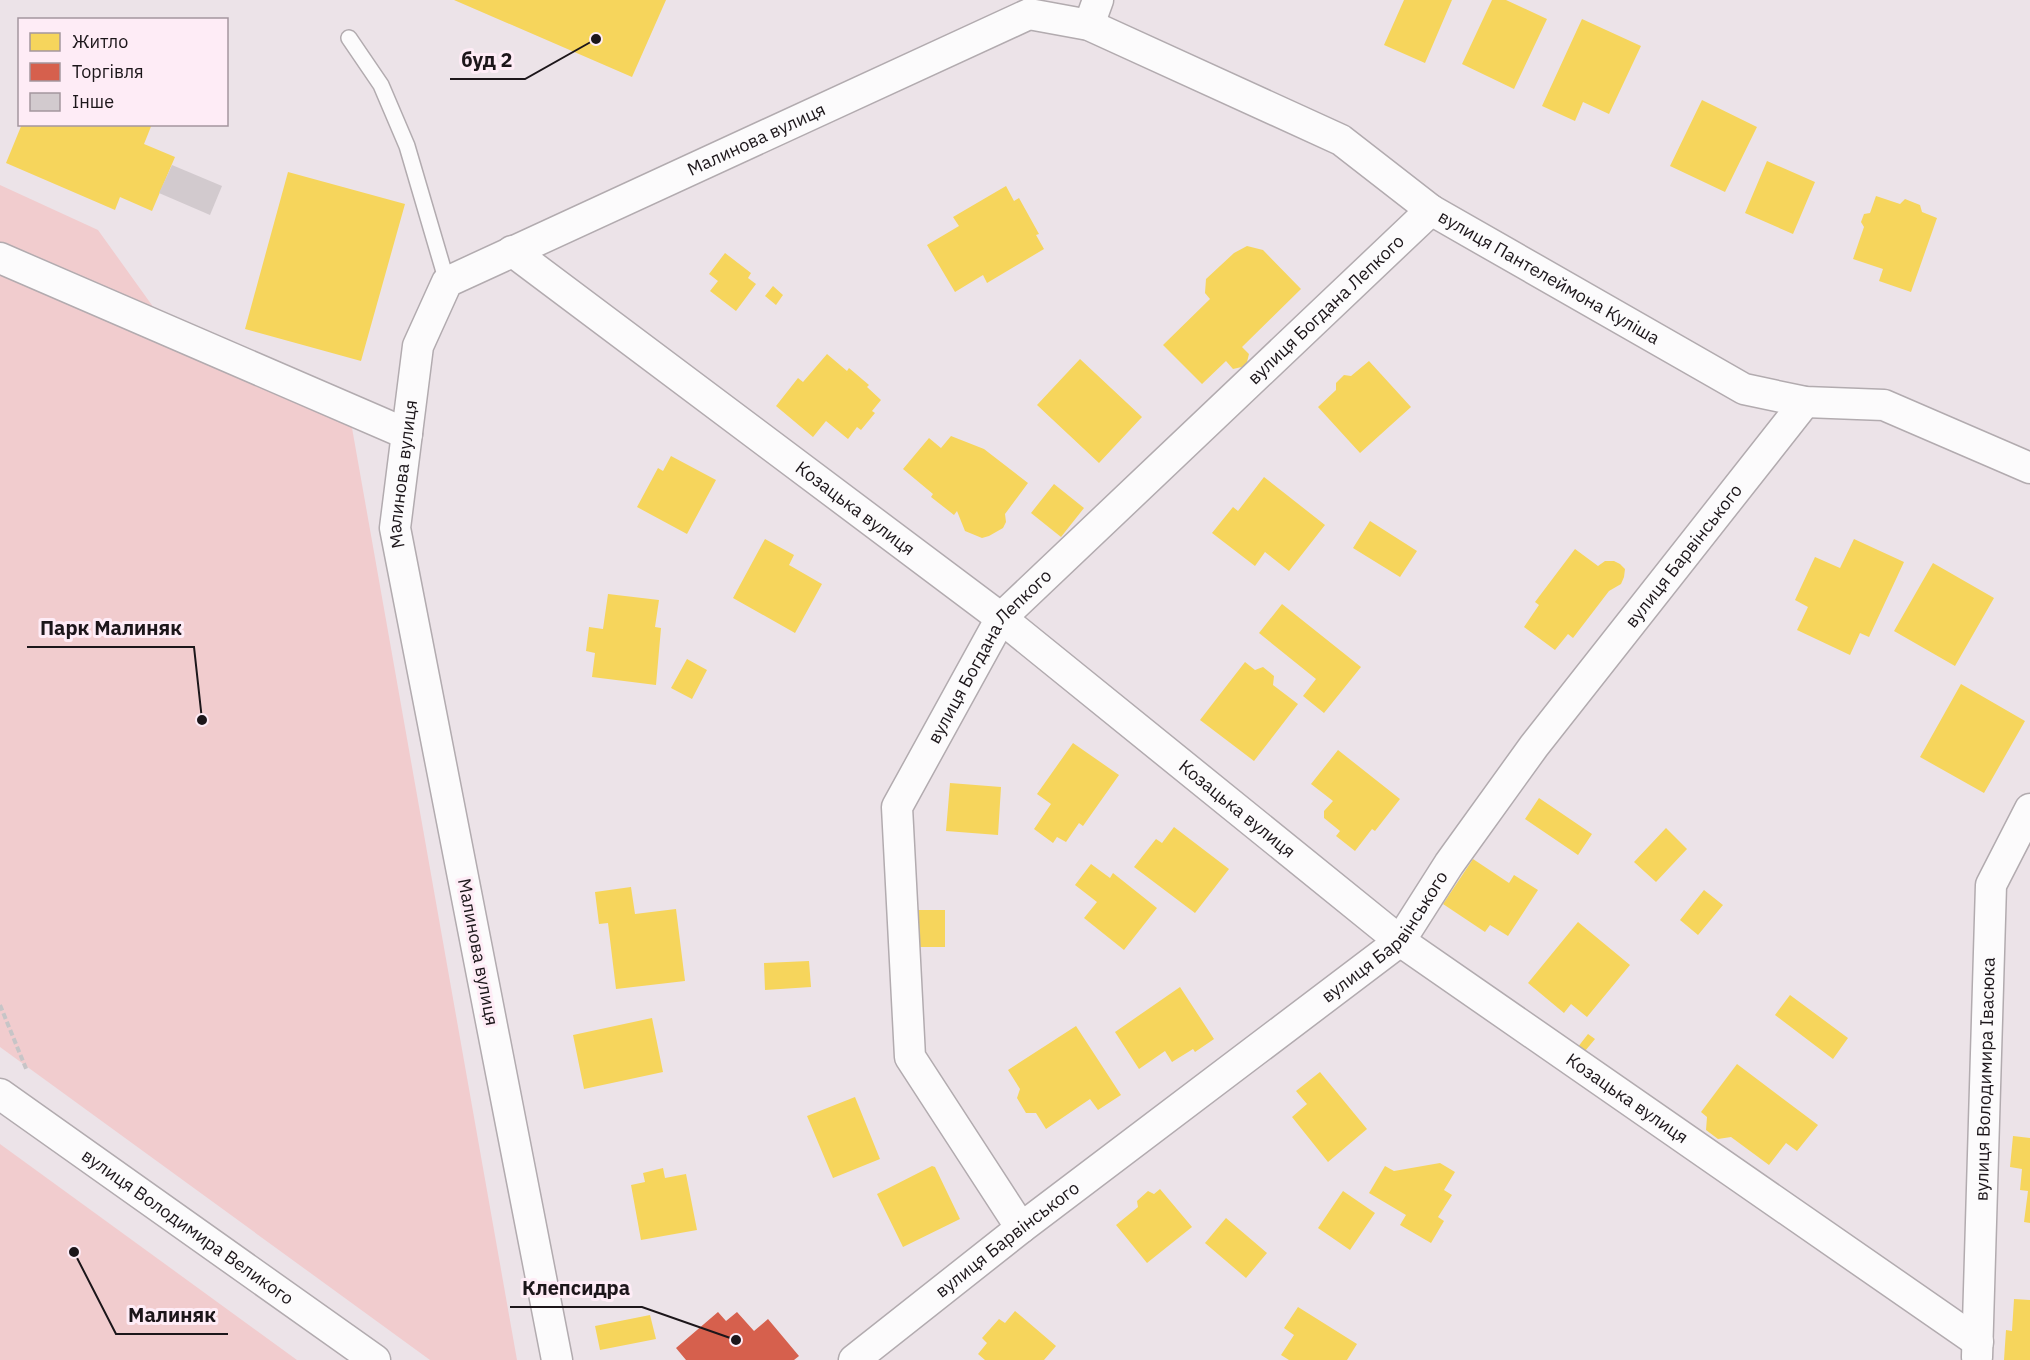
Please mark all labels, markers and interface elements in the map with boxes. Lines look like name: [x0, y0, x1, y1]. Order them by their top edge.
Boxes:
legend: [18, 18, 228, 126]
text: Житло: [72, 30, 128, 53]
callout: буд 2: [450, 41, 525, 79]
text: буд 2: [461, 46, 513, 73]
text: Торгівля: [72, 60, 144, 83]
text: Інше: [72, 90, 114, 113]
street label: Малинова вулиця: [683, 97, 829, 181]
street label: вулиця Пантелеймона Куліша: [1434, 205, 1664, 350]
street label: вулиця Богдана Лепкого: [1242, 229, 1409, 389]
street label: Малинова вулиця: [382, 398, 422, 550]
street label: Козацька вулиця: [791, 456, 920, 560]
street label: вулиця Барвінського: [1620, 479, 1747, 632]
street label: вулиця Богдана Лепкого: [922, 564, 1056, 747]
callout: Парк Малиняк: [27, 609, 194, 647]
text: Парк Малиняк: [40, 614, 182, 641]
street label: Козацька вулиця: [1174, 755, 1300, 863]
street label: вулиця Барвінського: [1317, 866, 1453, 1007]
street label: Малинова вулиця: [453, 876, 504, 1027]
street label: вулиця Володимира Івасюка: [1970, 956, 2000, 1201]
street label: Козацька вулиця: [1562, 1048, 1693, 1148]
street label: вулиця Володимира Великого: [77, 1144, 298, 1310]
street label: вулиця Барвінського: [930, 1176, 1084, 1302]
callout: Клепсидра: [510, 1269, 642, 1307]
text: Клепсидра: [522, 1274, 630, 1301]
callout: Малиняк: [116, 1296, 228, 1334]
text: Малиняк: [128, 1301, 216, 1328]

